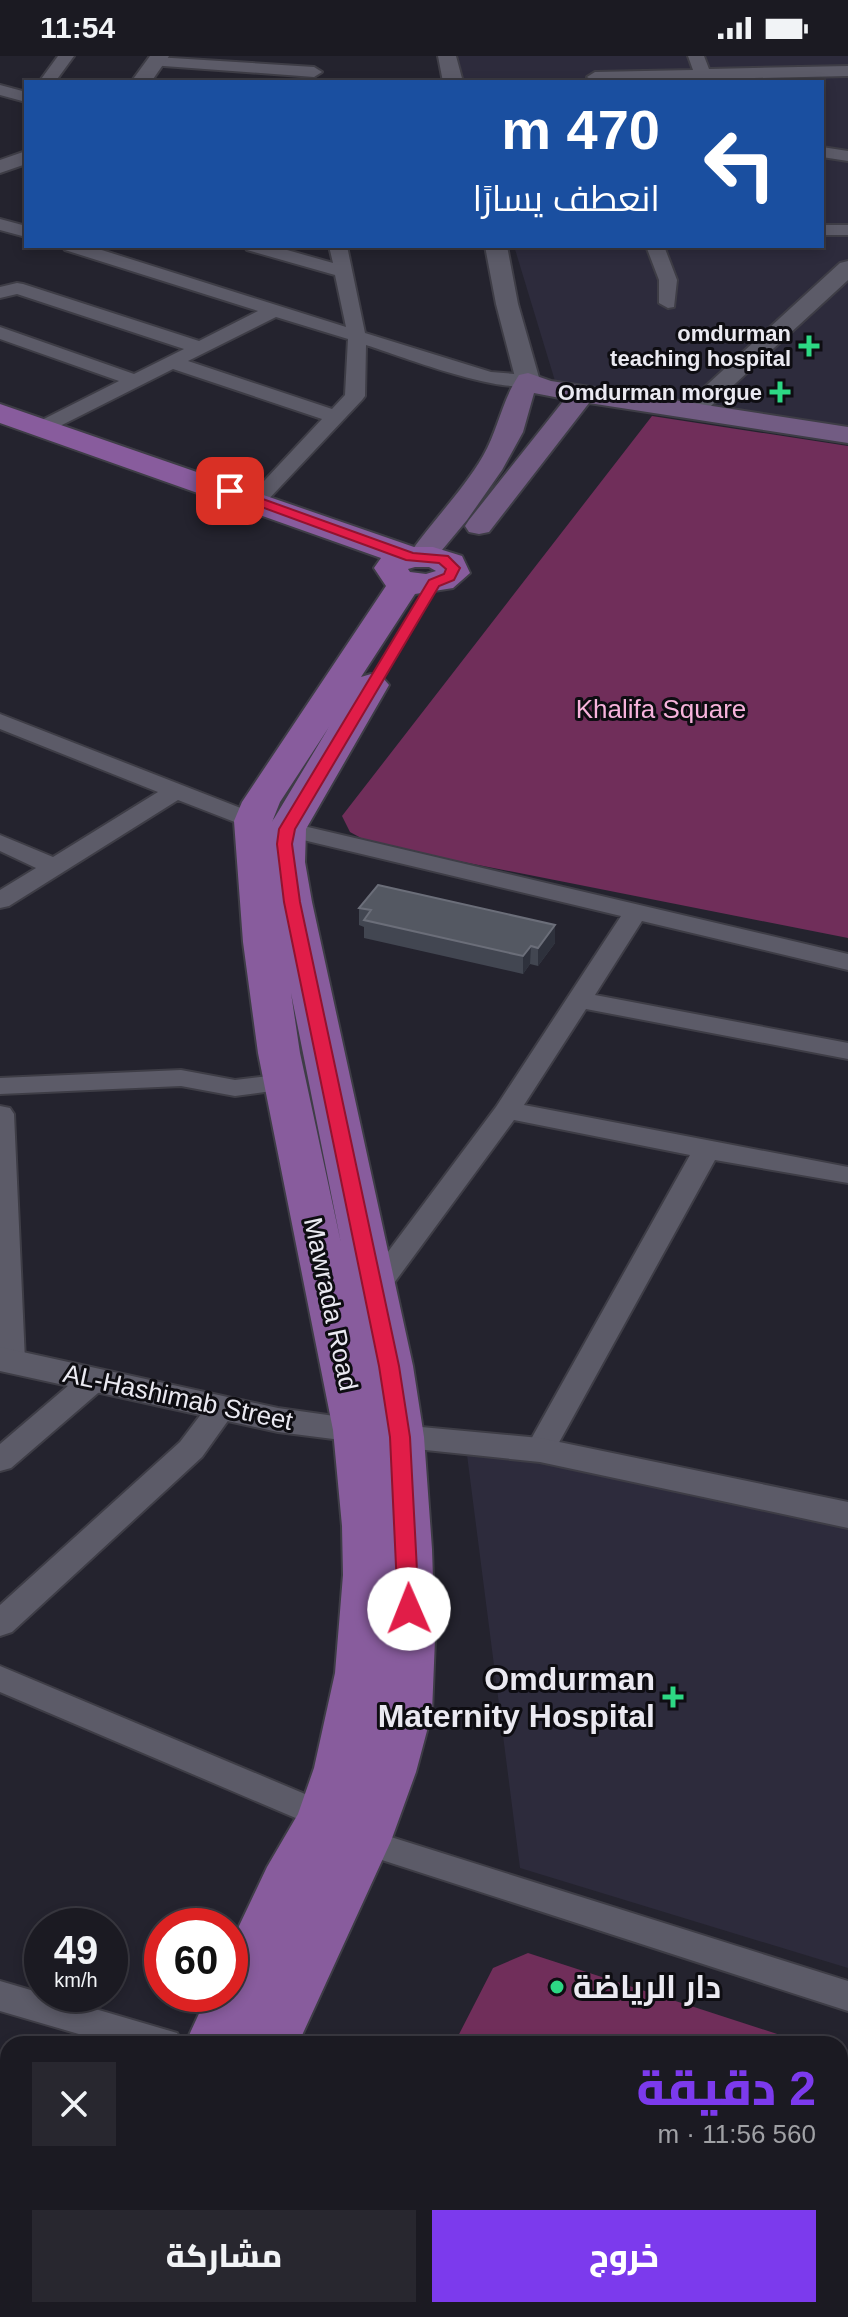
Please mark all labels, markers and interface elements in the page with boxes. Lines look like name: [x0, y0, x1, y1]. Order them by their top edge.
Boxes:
text: 11:54: [40, 11, 115, 44]
text: 470 m: [501, 98, 660, 161]
icon: left: [688, 112, 792, 216]
text: انعطف يسارًا: [473, 178, 660, 219]
place label: omdurman teaching hospital: [610, 321, 791, 371]
marker: omdurman teaching hospital: [798, 335, 820, 357]
place label: Omdurman morgue: [558, 380, 762, 405]
marker: Omdurman morgue: [769, 381, 791, 403]
pin: [196, 457, 264, 525]
icon: arrive: [208, 469, 252, 513]
park label: Khalifa Square: [576, 694, 746, 724]
street label: Mawrada Road: [298, 1215, 364, 1393]
street label: AL-Hashimab Street: [60, 1358, 296, 1436]
position arrow: [367, 1567, 451, 1651]
place label: Omdurman Maternity Hospital: [378, 1661, 655, 1734]
marker: Omdurman Maternity Hospital: [662, 1686, 684, 1708]
speed limit sign: 60: [144, 1908, 248, 2012]
text: 49: [54, 1928, 98, 1972]
text: km/h: [54, 1969, 98, 1991]
place label: دار الرياضة: [573, 1969, 721, 2006]
marker: دار الرياضة: [548, 1978, 566, 1996]
button: close: [32, 2062, 116, 2146]
text: 2 دقيقة: [637, 2062, 816, 2115]
text: 560 m · 11:56: [657, 2119, 816, 2149]
button: مشاركة: [32, 2210, 416, 2302]
button: خروج: [432, 2210, 816, 2302]

